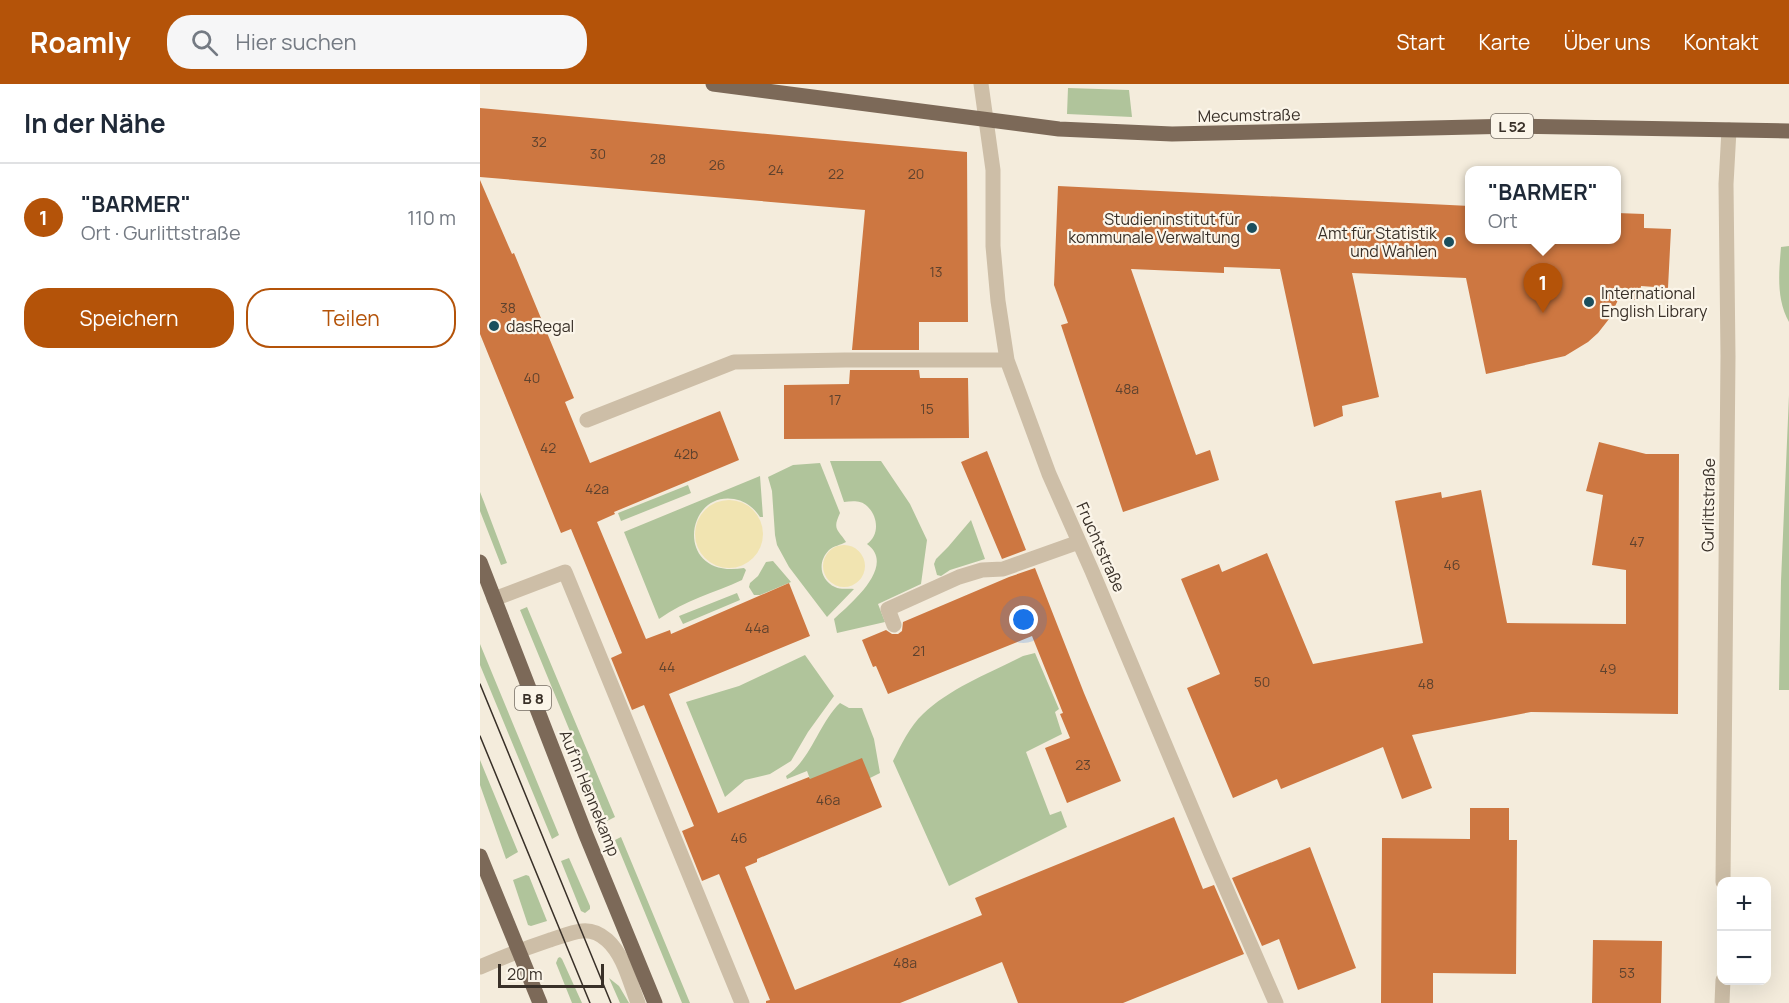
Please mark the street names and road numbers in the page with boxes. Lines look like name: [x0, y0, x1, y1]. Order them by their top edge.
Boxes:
street label: Mecumstraße: [1197, 103, 1301, 127]
road number: L 52: [1491, 114, 1533, 138]
street label: Gurlittstraße: [1696, 458, 1720, 552]
street label: Fruchtstraße: [1071, 499, 1131, 595]
road number: B 8: [515, 686, 551, 710]
street label: Auf'm Hennekamp: [555, 727, 625, 859]

